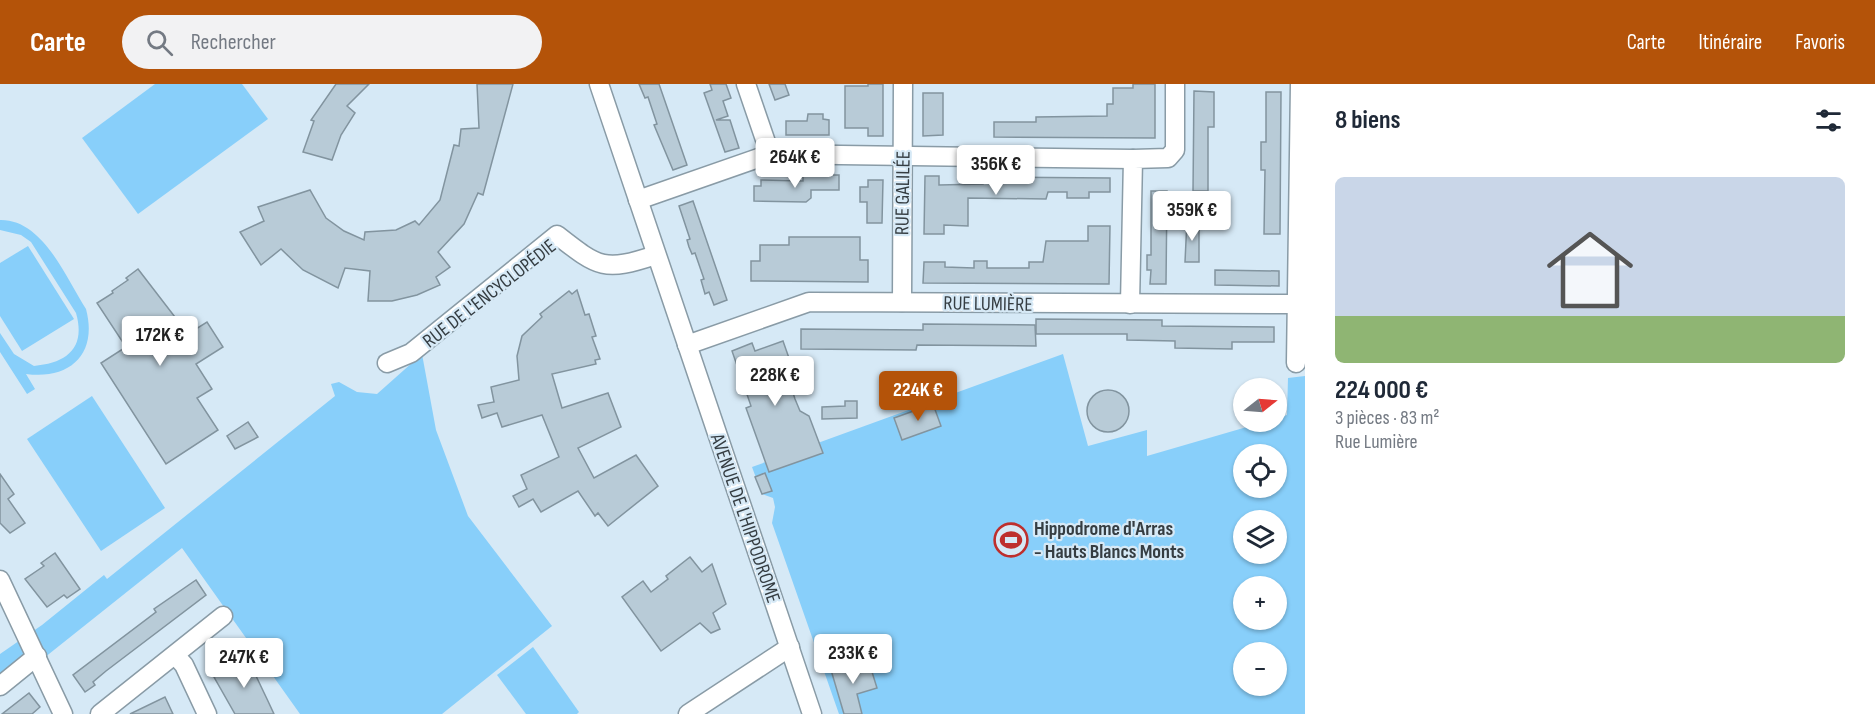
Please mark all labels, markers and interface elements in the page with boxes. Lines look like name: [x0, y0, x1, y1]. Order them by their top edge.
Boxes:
search box: [122, 15, 542, 69]
text: Carte: [30, 26, 86, 59]
icon: search: [143, 26, 176, 59]
text: Rechercher: [191, 29, 276, 56]
text: Carte: [1627, 30, 1666, 55]
text: Itinéraire: [1699, 30, 1762, 55]
text: Favoris: [1795, 30, 1845, 55]
icon: filters: [1812, 104, 1845, 137]
text: 8 biens: [1335, 105, 1401, 136]
pin: 264K €: [746, 138, 844, 189]
text: 264K €: [770, 145, 820, 169]
pin: 356K €: [947, 145, 1045, 196]
street label: RUE GALILÉE: [890, 151, 916, 235]
text: 356K €: [971, 152, 1021, 176]
pin: 359K €: [1143, 191, 1241, 242]
text: 359K €: [1167, 198, 1217, 222]
icon: home: [1536, 216, 1644, 324]
street label: RUE DE L'ENCYCLOPÉDIE: [418, 234, 561, 353]
street label: RUE LUMIÈRE: [943, 291, 1033, 317]
pin: 172K €: [111, 316, 209, 367]
text: 172K €: [136, 323, 184, 347]
pin: 228K €: [726, 356, 824, 407]
text: 228K €: [750, 363, 800, 387]
pin: 224K €: [869, 371, 967, 422]
text: 224 000 €: [1335, 375, 1428, 406]
text: 224K €: [893, 378, 943, 402]
north arrow: [1233, 378, 1287, 432]
map controls: [1233, 378, 1287, 696]
text: 3 pièces · 83 m²: [1335, 406, 1439, 430]
street label: AVENUE DE L'HIPPODROME: [705, 430, 785, 606]
text: Rue Lumière: [1335, 430, 1418, 454]
button: locate: [1233, 444, 1287, 498]
button: layers: [1233, 510, 1287, 564]
place label: Hippodrome d'Arras - Hauts Blancs Monts: [1034, 517, 1185, 564]
sports icon: Hippodrome d'Arras - Hauts Blancs Monts: [993, 522, 1029, 558]
button: +: [1233, 576, 1287, 630]
pin: 233K €: [804, 634, 902, 685]
pin: 247K €: [195, 638, 293, 689]
text: 233K €: [828, 641, 878, 665]
button: −: [1233, 642, 1287, 696]
text: 247K €: [219, 645, 269, 669]

